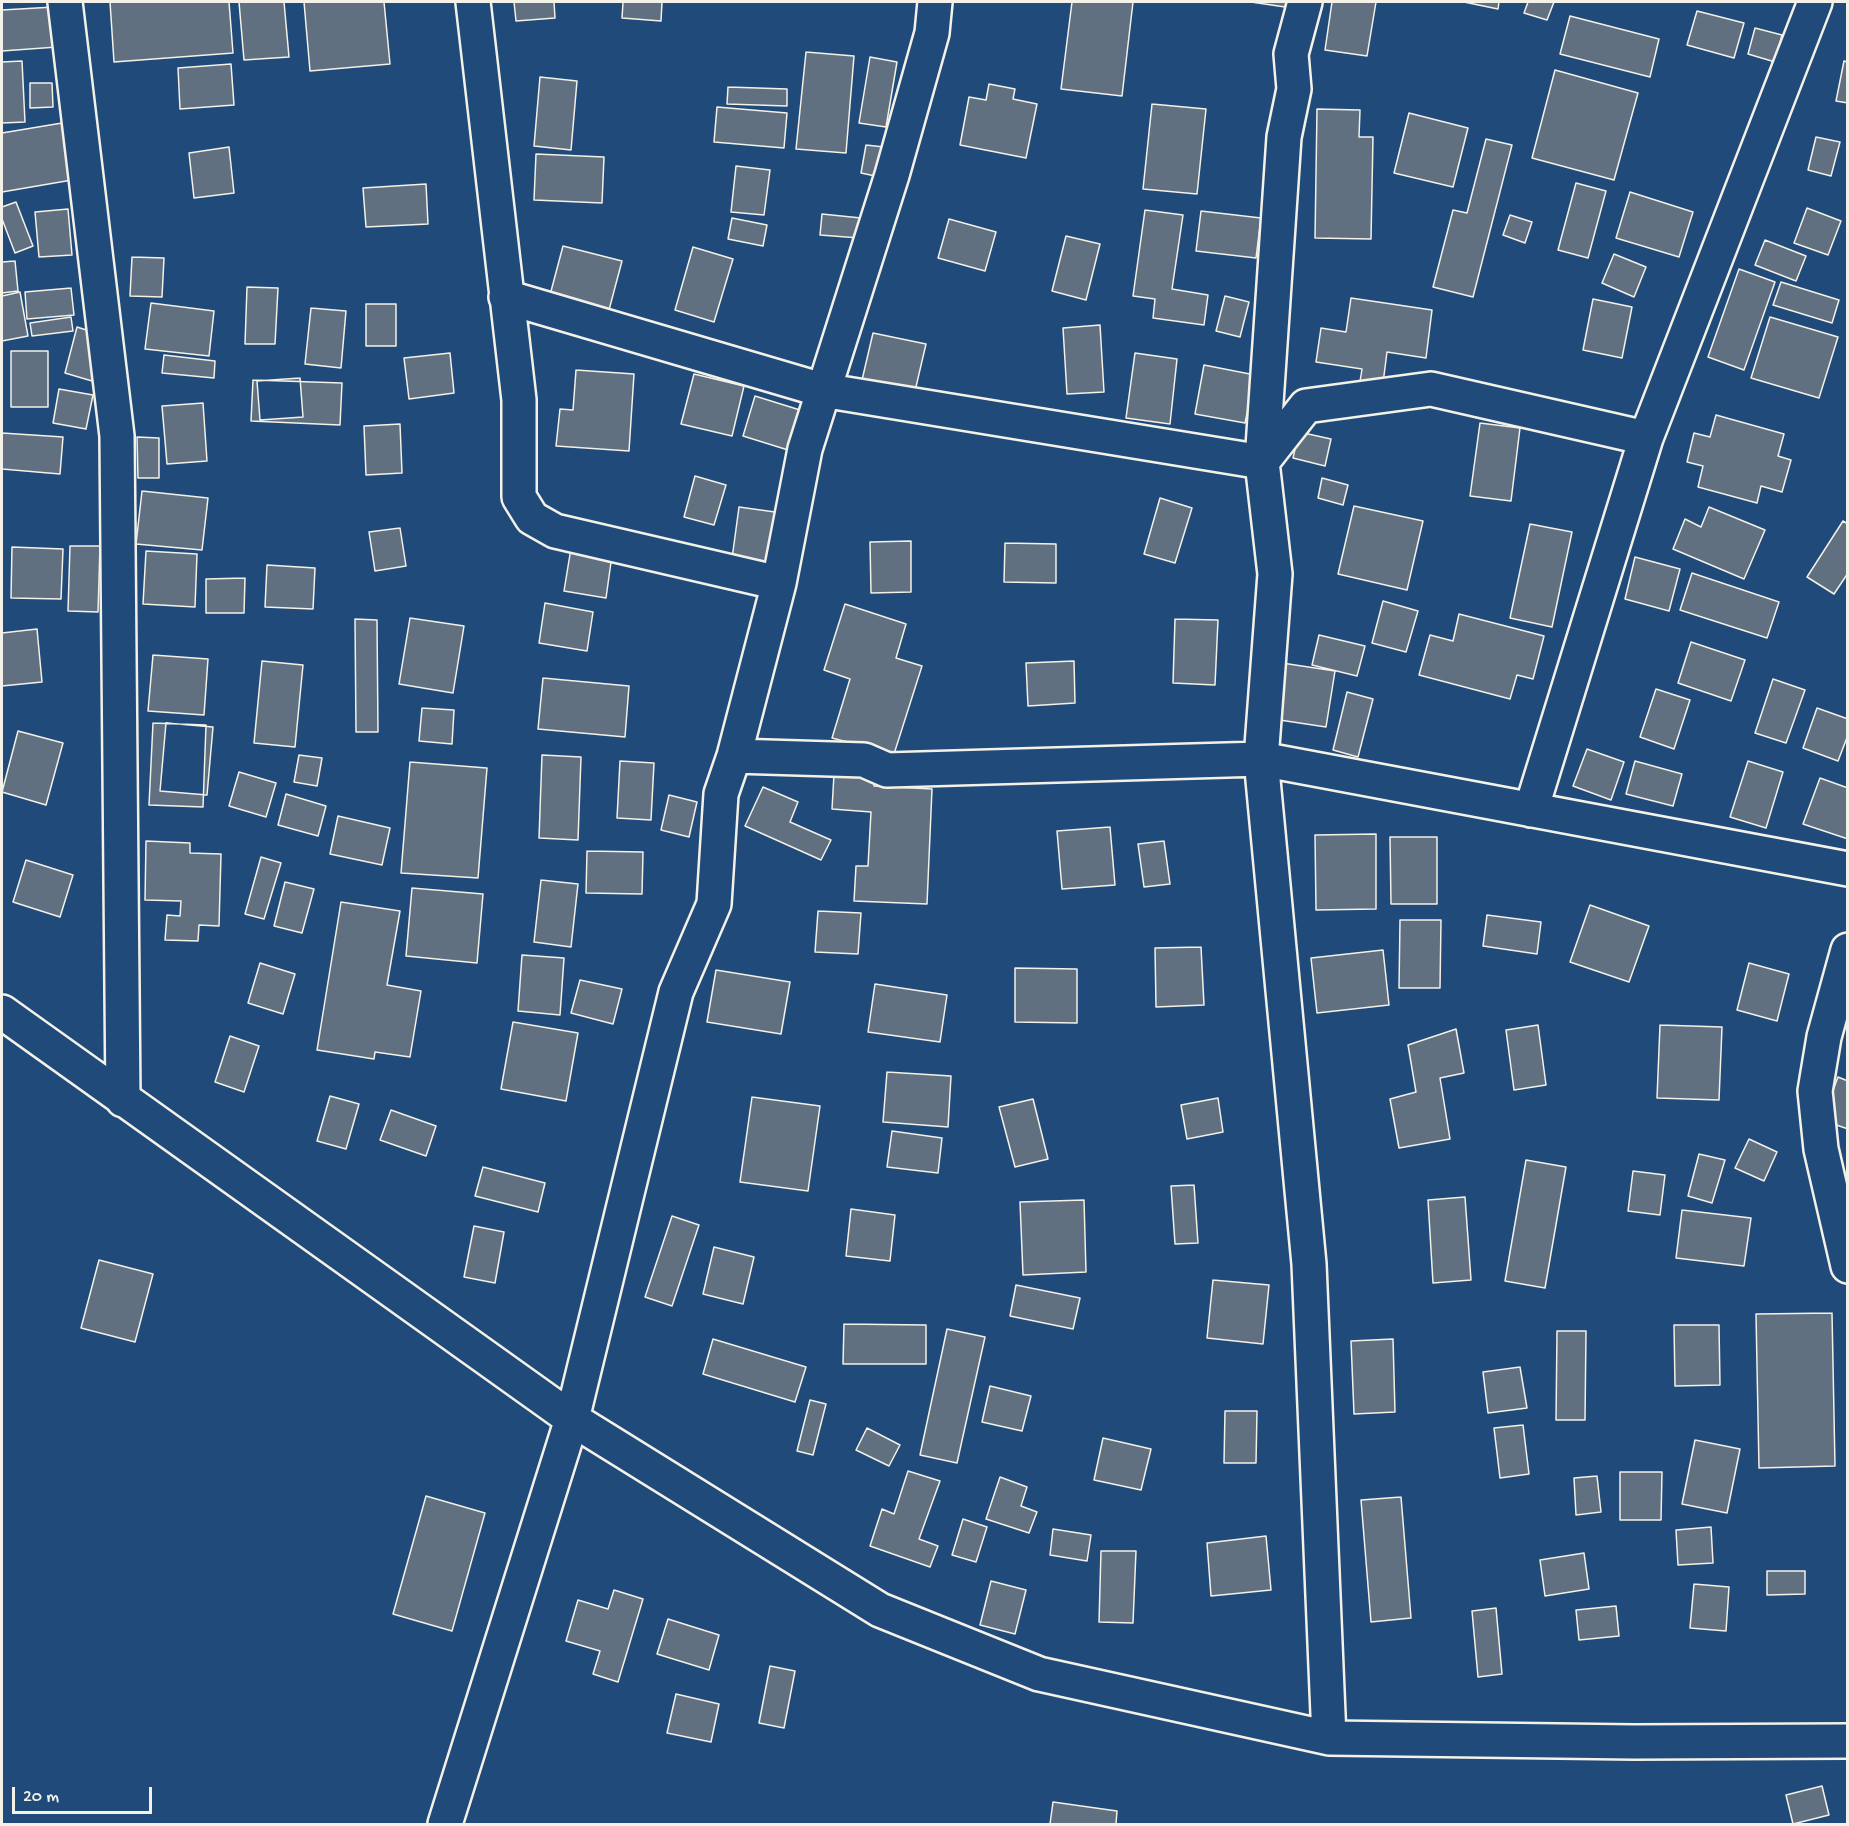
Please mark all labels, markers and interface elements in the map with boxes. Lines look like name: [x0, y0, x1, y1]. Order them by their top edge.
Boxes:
scale bar: [15, 1775, 154, 1813]
text: 20 m: [23, 1787, 59, 1808]

